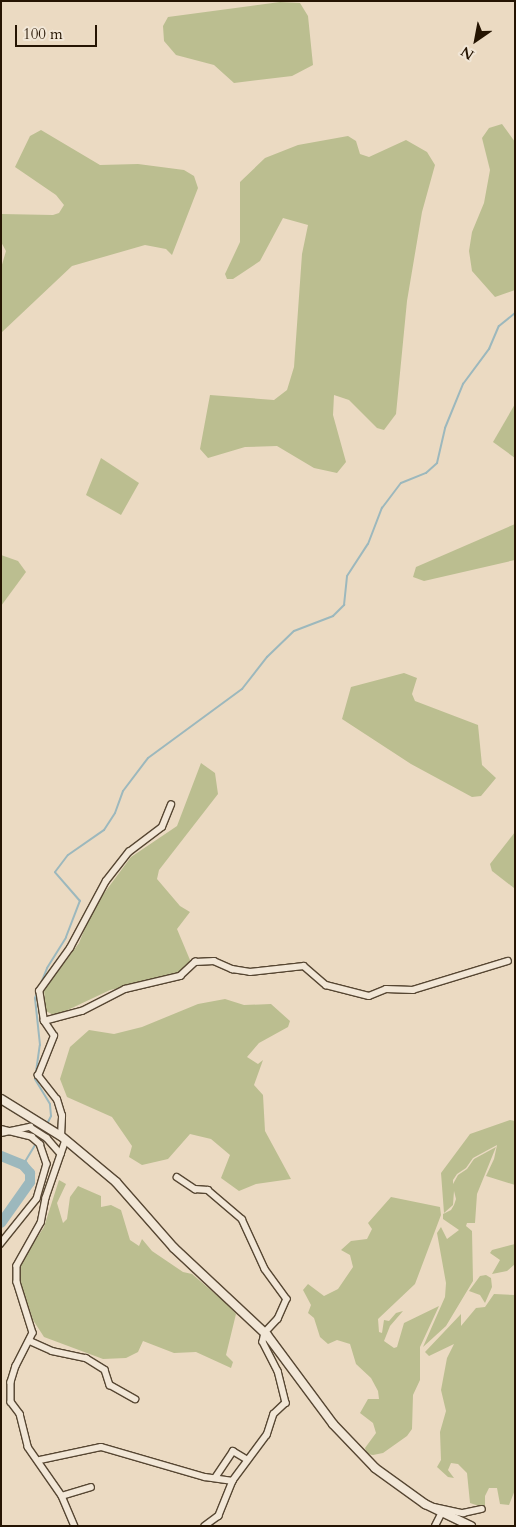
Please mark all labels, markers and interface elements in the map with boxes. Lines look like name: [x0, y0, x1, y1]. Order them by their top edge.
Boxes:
scale bar: [18, 15, 100, 47]
north arrow: [451, 15, 501, 65]
text: 100 m: [23, 24, 63, 44]
text: N: [457, 42, 478, 64]

